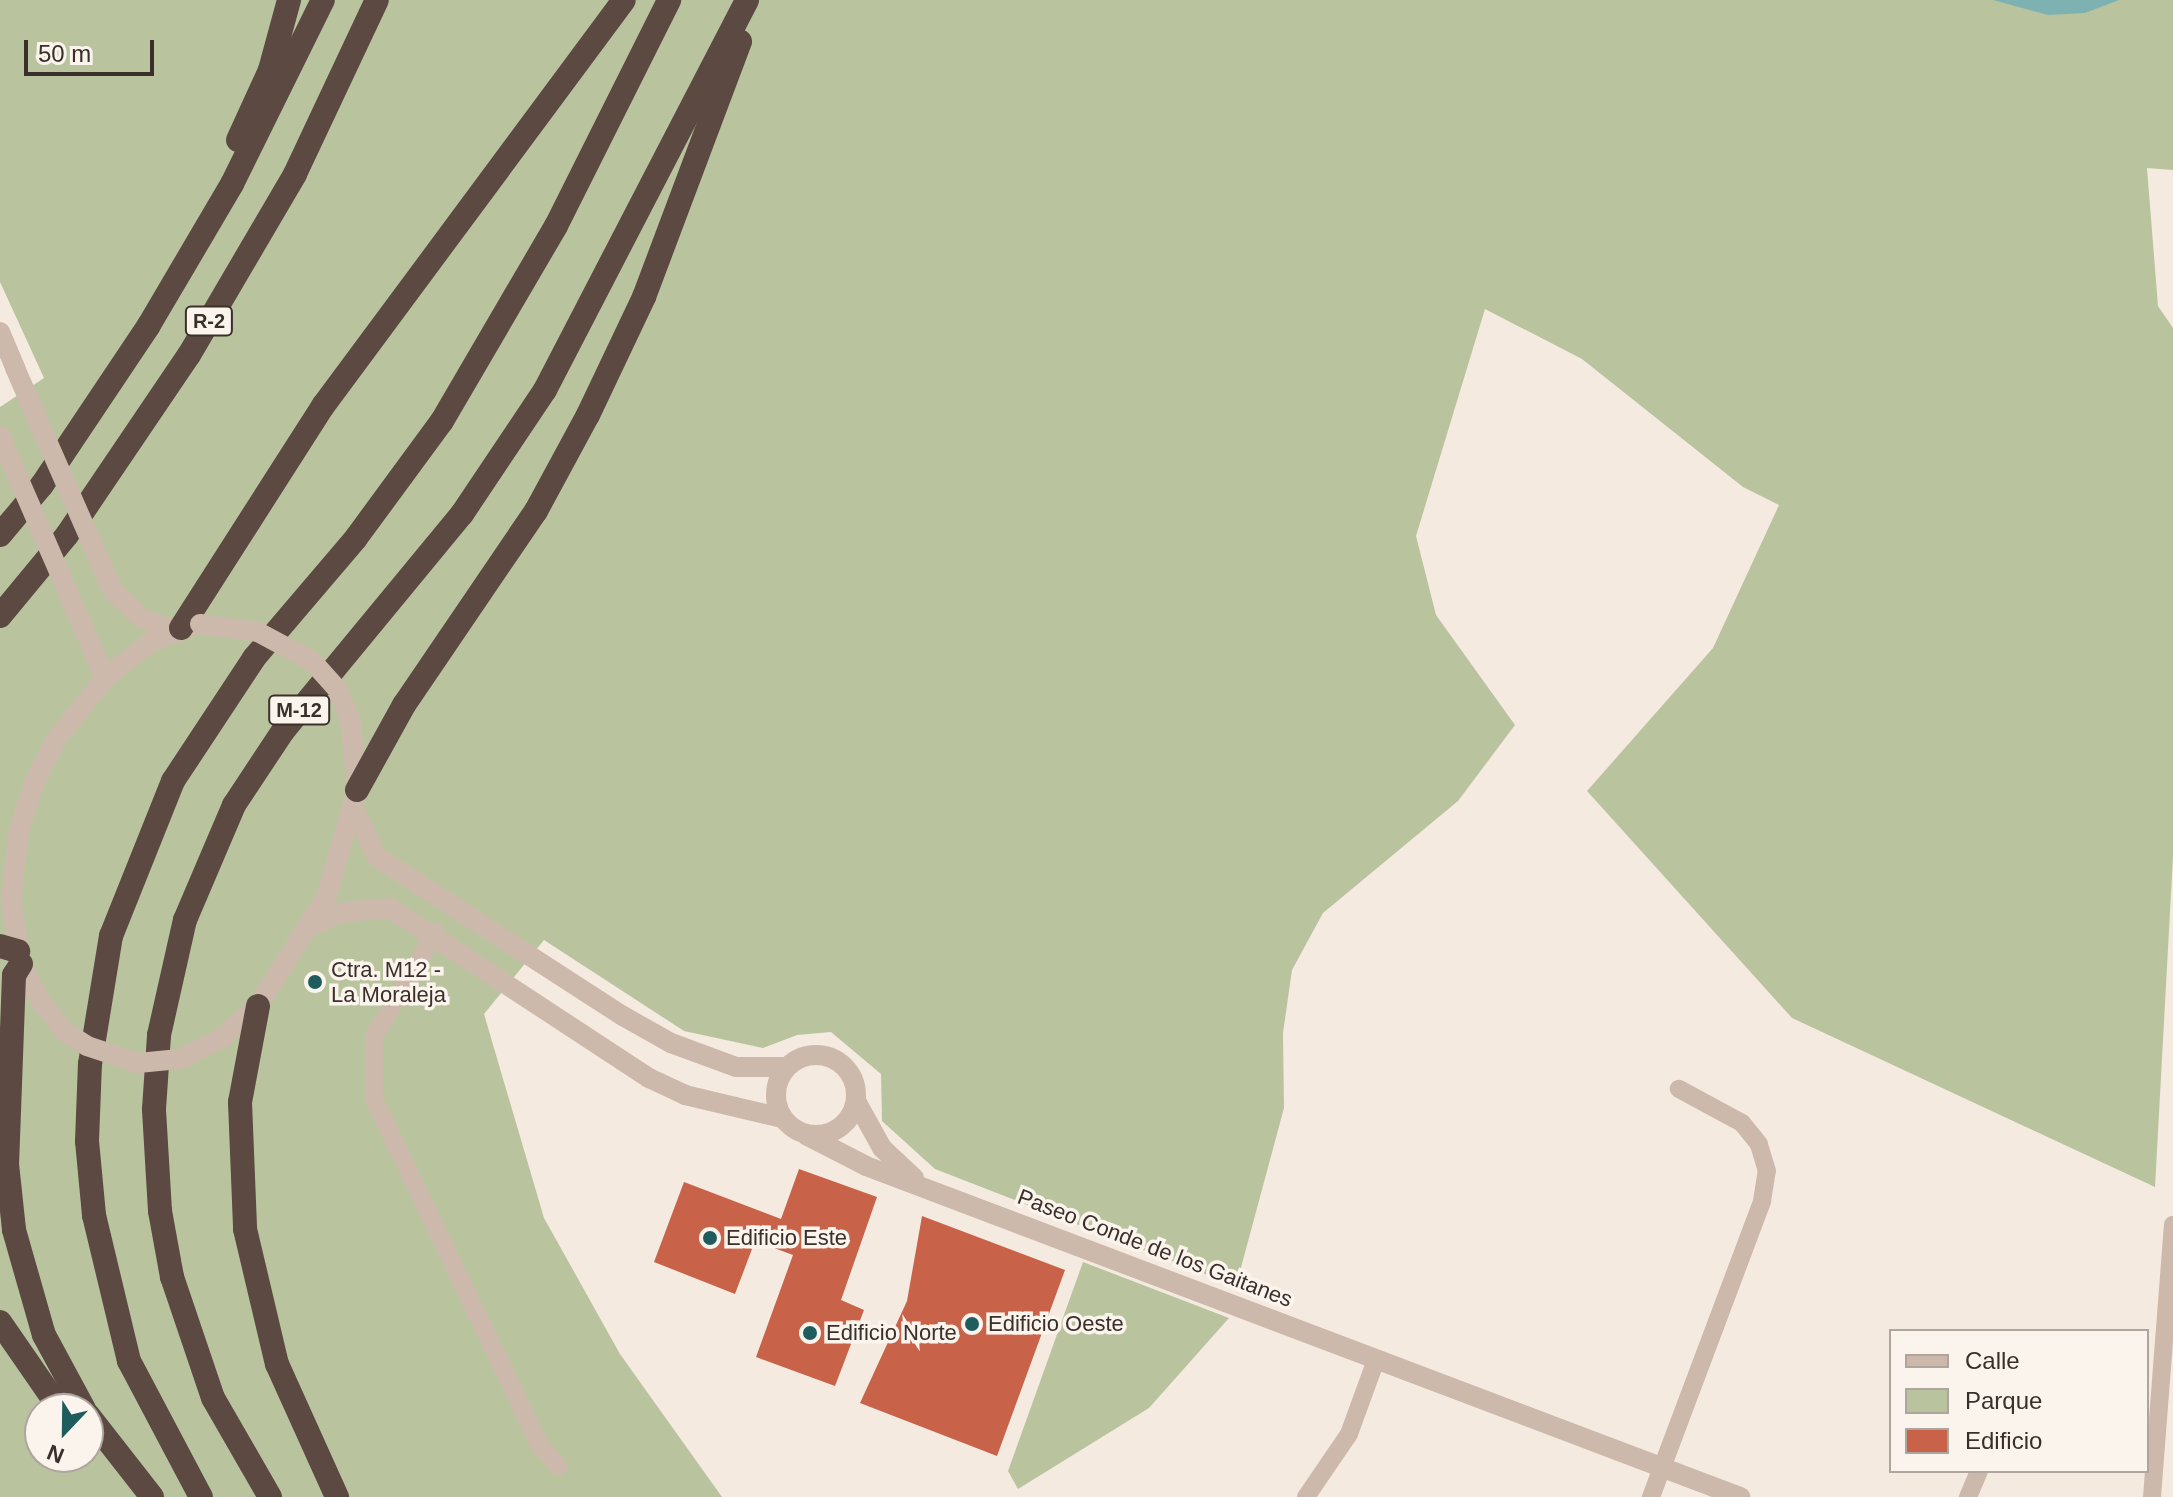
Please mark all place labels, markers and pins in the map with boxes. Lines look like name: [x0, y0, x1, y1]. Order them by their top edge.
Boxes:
place label: Ctra. M12 - La Moraleja: [331, 956, 446, 1008]
marker: Ctra. M12 - La Moraleja: [306, 973, 324, 991]
place label: Edificio Este: [726, 1225, 847, 1251]
marker: Edificio Este: [701, 1229, 719, 1247]
place label: Edificio Oeste: [988, 1311, 1124, 1337]
marker: Edificio Oeste: [963, 1315, 981, 1333]
place label: Edificio Norte: [826, 1320, 957, 1346]
marker: Edificio Norte: [801, 1324, 819, 1342]

